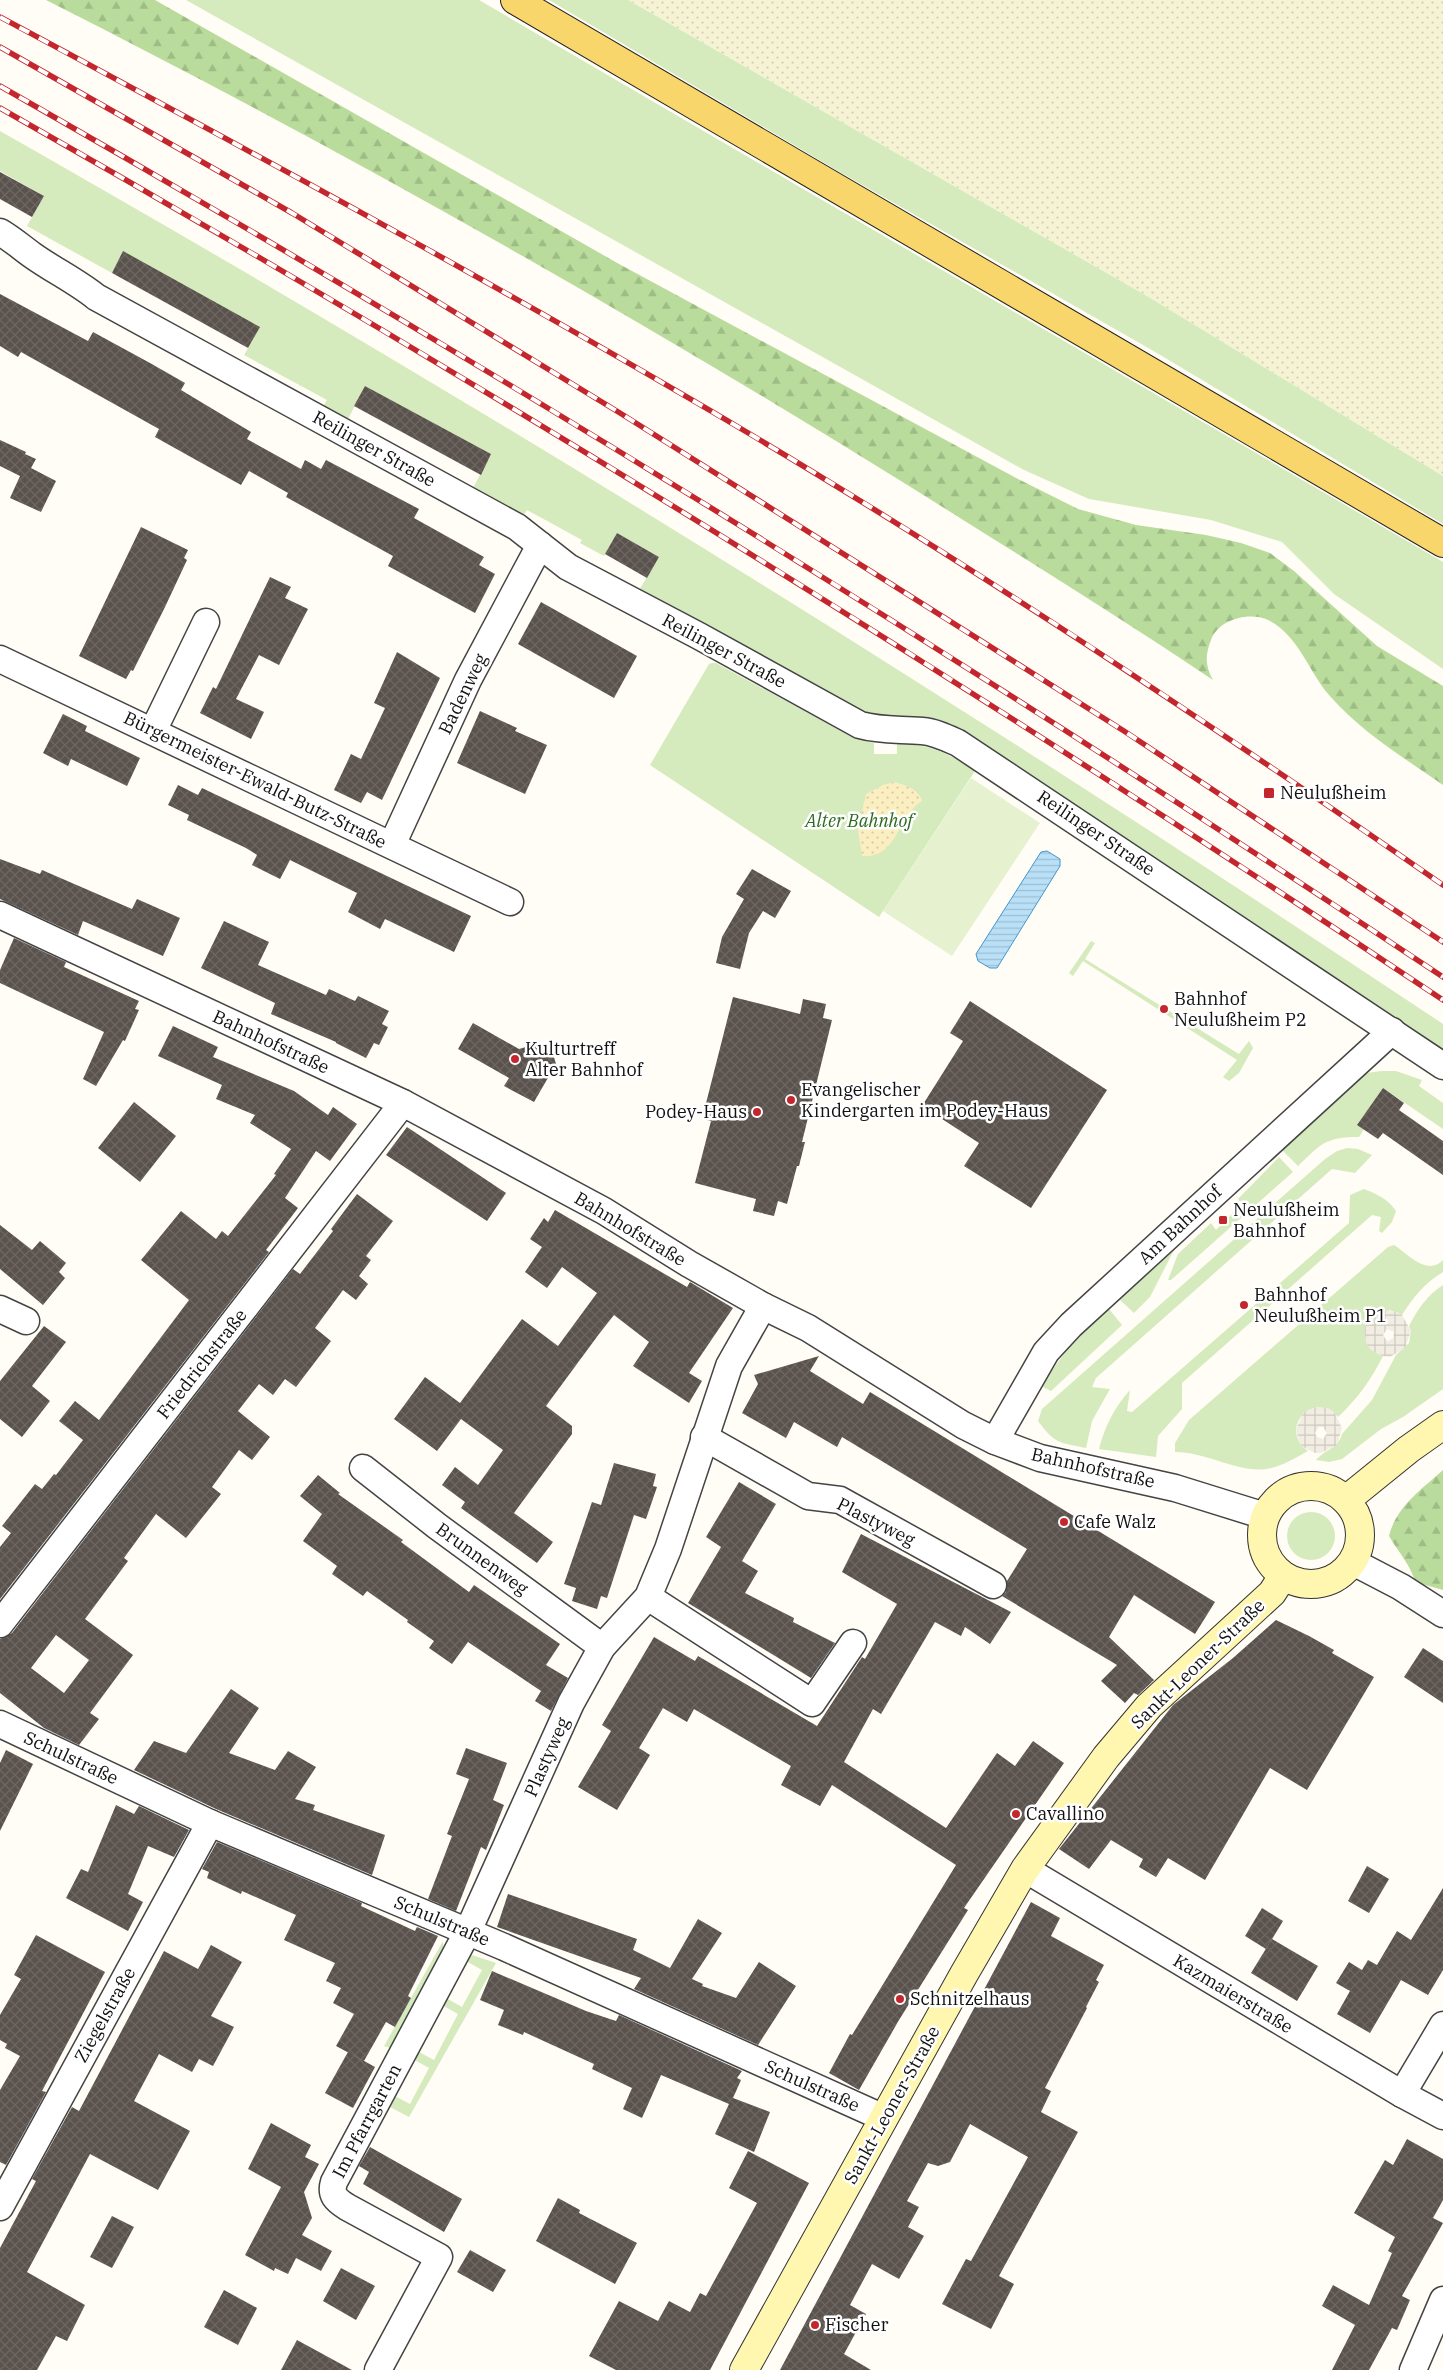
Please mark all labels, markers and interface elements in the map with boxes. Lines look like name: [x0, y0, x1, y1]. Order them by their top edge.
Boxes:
street label: Reilinger Straße: [309, 405, 440, 492]
street label: Reilinger Straße: [658, 608, 790, 693]
street label: Badenweg: [433, 649, 492, 738]
street label: Bürgermeister-Ewald-Butz-Straße: [120, 706, 390, 853]
place label: Neulußheim: [1280, 781, 1387, 804]
street label: Reilinger Straße: [1033, 785, 1160, 880]
marker: Neulußheim: [1262, 786, 1276, 800]
park label: Alter Bahnhof: [804, 809, 916, 832]
place label: Bahnhof Neulußheim P2: [1174, 987, 1307, 1031]
marker: Bahnhof Neulußheim P2: [1158, 1003, 1170, 1015]
street label: Bahnhofstraße: [209, 1004, 333, 1079]
place label: Kulturtreff Alter Bahnhof: [525, 1037, 645, 1081]
marker: Kulturtreff Alter Bahnhof: [509, 1053, 521, 1065]
place label: Evangelischer Kindergarten im Podey-Haus: [801, 1078, 1048, 1122]
marker: Evangelischer Kindergarten im Podey-Haus: [785, 1094, 797, 1106]
place label: Podey-Haus: [645, 1100, 747, 1123]
marker: Podey-Haus: [751, 1106, 763, 1118]
street label: Am Bahnhof: [1133, 1179, 1228, 1269]
street label: Bahnhofstraße: [570, 1186, 690, 1271]
place label: Neulußheim Bahnhof: [1233, 1198, 1340, 1242]
marker: Neulußheim Bahnhof: [1217, 1214, 1229, 1226]
place label: Bahnhof Neulußheim P1: [1254, 1283, 1387, 1327]
marker: Bahnhof Neulußheim P1: [1238, 1299, 1250, 1311]
street label: Friedrichstraße: [151, 1304, 252, 1423]
street label: Bahnhofstraße: [1029, 1442, 1157, 1493]
street label: Plastyweg: [833, 1492, 919, 1551]
place label: Cafe Walz: [1074, 1510, 1156, 1533]
marker: Cafe Walz: [1058, 1516, 1070, 1528]
street label: Brunnenweg: [432, 1517, 533, 1600]
street label: Sankt-Leoner-Straße: [1126, 1594, 1269, 1734]
street label: Plastyweg: [519, 1713, 574, 1800]
street label: Schulstraße: [20, 1726, 122, 1789]
place label: Cavallino: [1026, 1802, 1104, 1825]
marker: Cavallino: [1010, 1808, 1022, 1820]
street label: Schulstraße: [391, 1890, 493, 1951]
street label: Kazmaierstraße: [1169, 1949, 1297, 2038]
street label: Ziegelstraße: [69, 1963, 140, 2066]
place label: Schnitzelhaus: [910, 1987, 1030, 2010]
marker: Schnitzelhaus: [894, 1993, 906, 2005]
street label: Sankt-Leoner-Straße: [839, 2022, 945, 2188]
street label: Schulstraße: [761, 2054, 863, 2117]
street label: Im Pfarrgarten: [327, 2060, 406, 2182]
place label: Fischer: [825, 2313, 888, 2336]
marker: Fischer: [809, 2319, 821, 2331]

